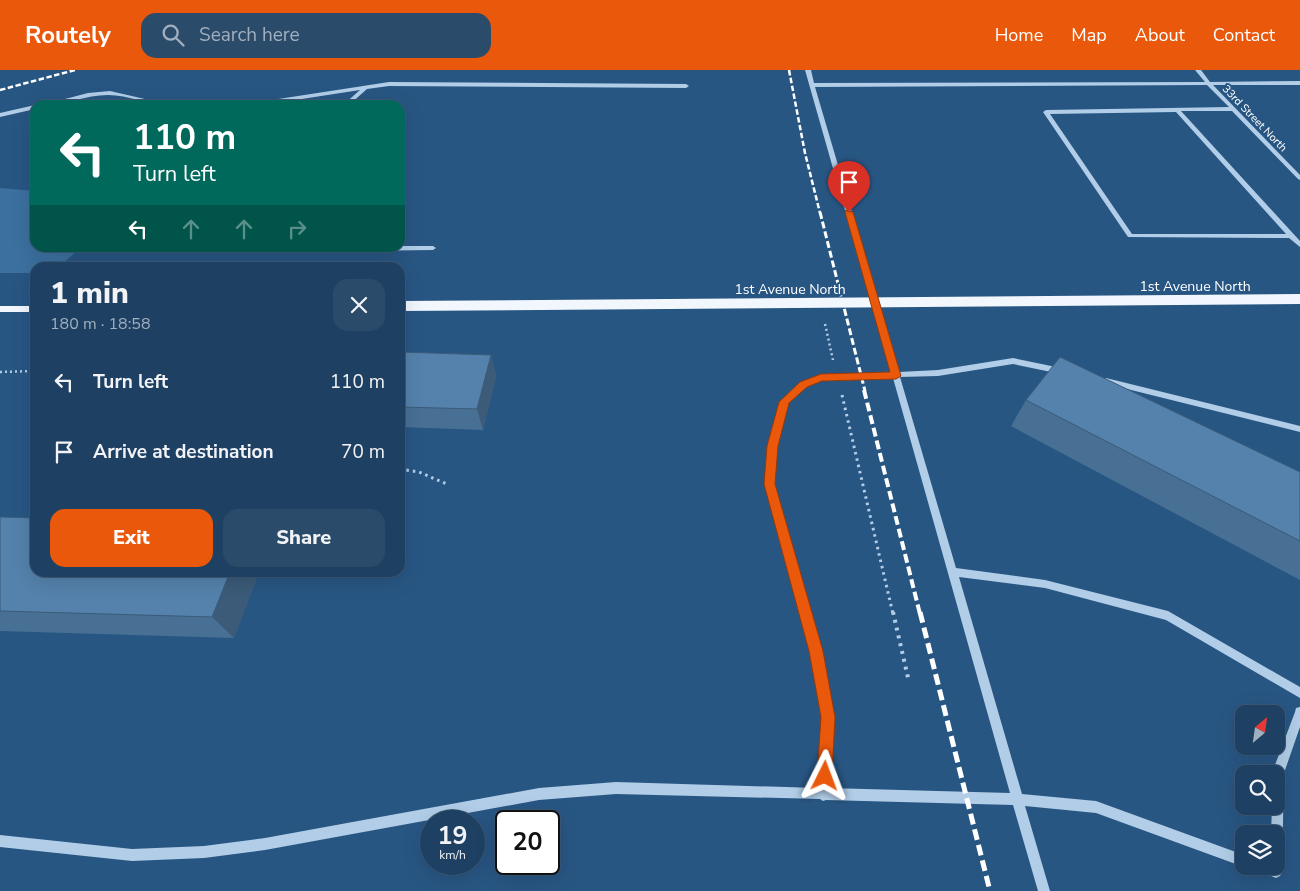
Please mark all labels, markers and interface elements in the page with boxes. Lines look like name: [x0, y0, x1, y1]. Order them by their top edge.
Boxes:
search box: [141, 13, 491, 58]
text: Routely: [25, 19, 111, 51]
icon: search: [159, 21, 187, 49]
text: Search here: [199, 22, 300, 48]
text: Home: [995, 23, 1043, 47]
text: Map: [1071, 23, 1107, 47]
text: About: [1135, 23, 1185, 47]
text: Contact: [1213, 23, 1275, 47]
street label: 33rd Street North: [1219, 82, 1291, 155]
text: 110 m: [133, 114, 236, 161]
icon: left: [50, 120, 115, 185]
text: Turn left: [133, 159, 216, 189]
pin: [828, 161, 870, 212]
icon: arrive: [835, 168, 863, 196]
icon: left: [124, 215, 152, 243]
icon: ahead: [177, 215, 205, 243]
icon: ahead: [230, 215, 258, 243]
icon: right: [283, 215, 311, 243]
text: 1 min: [50, 273, 129, 314]
street label: 1st Avenue North: [1139, 277, 1251, 296]
button: close: [333, 279, 385, 331]
street label: 1st Avenue North: [734, 280, 846, 299]
text: 180 m · 18:58: [50, 313, 151, 335]
icon: left: [50, 368, 78, 396]
text: Turn left: [93, 369, 168, 395]
text: 110 m: [330, 369, 385, 395]
icon: arrive: [50, 438, 78, 466]
text: Arrive at destination: [93, 439, 274, 465]
text: 70 m: [341, 439, 385, 465]
button: Exit: [50, 509, 213, 567]
button: Share: [223, 509, 385, 567]
north arrow: [1235, 705, 1285, 755]
map controls: [1235, 705, 1285, 875]
position arrow: [798, 749, 850, 801]
button: search: [1235, 765, 1285, 815]
speed limit sign: 20: [495, 810, 560, 875]
text: 19: [437, 819, 468, 853]
button: layers: [1235, 825, 1285, 875]
text: km/h: [439, 847, 466, 863]

